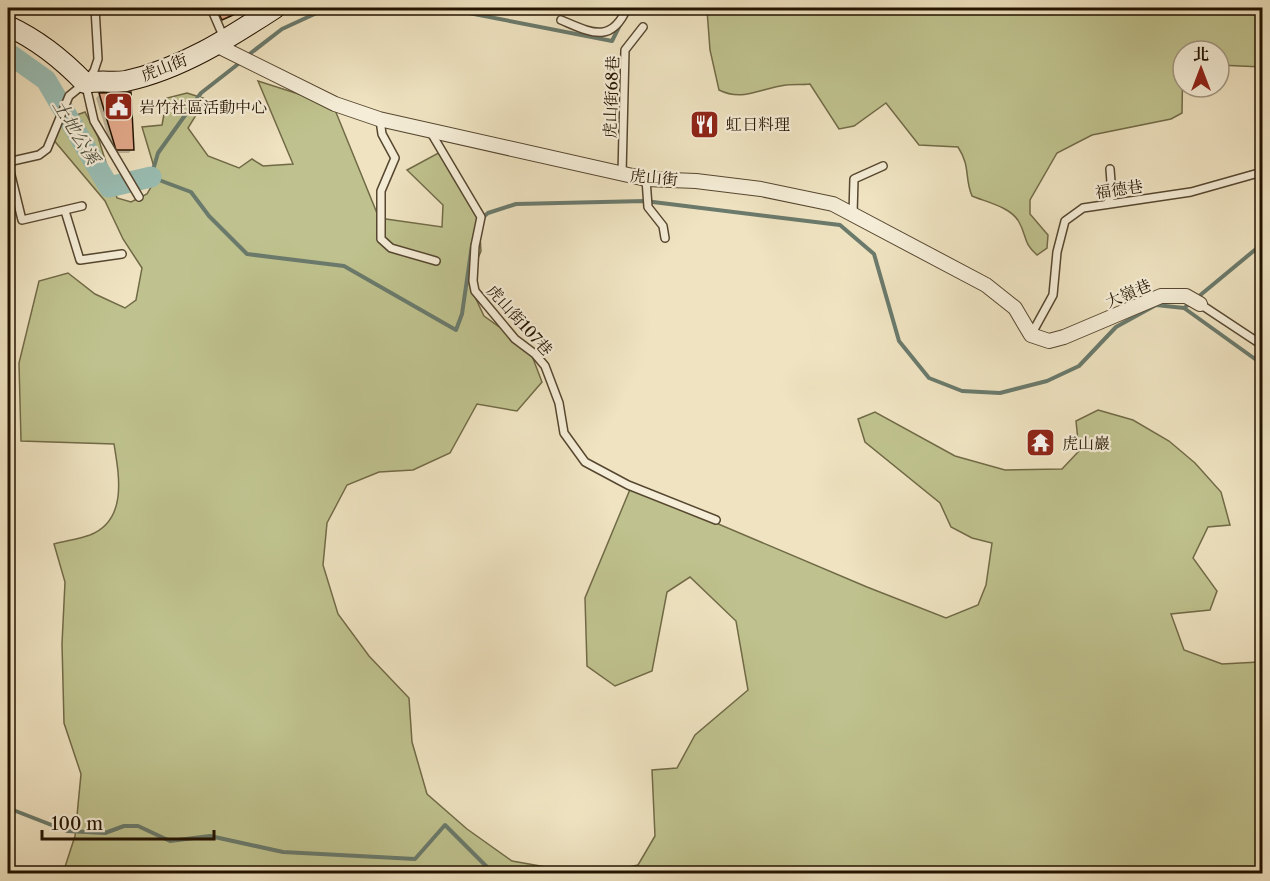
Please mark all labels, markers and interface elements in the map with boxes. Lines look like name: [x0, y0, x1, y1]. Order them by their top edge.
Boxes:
north arrow: [1171, 39, 1231, 99]
text: 北: [1193, 44, 1209, 64]
street label: 虎山街: [138, 49, 190, 85]
street label: 虎山街68巷: [600, 55, 622, 139]
public building icon: 岩竹社區活動中心: [102, 91, 134, 123]
water label: 土地公溪: [48, 95, 105, 170]
place label: 岩竹社區活動中心: [139, 97, 267, 117]
restaurant icon: 虹日料理: [689, 108, 721, 140]
place label: 虹日料理: [726, 114, 790, 134]
street label: 虎山街: [629, 165, 679, 189]
street label: 福德巷: [1094, 176, 1144, 202]
street label: 大嶺巷: [1102, 274, 1154, 312]
street label: 虎山街107巷: [483, 280, 557, 360]
temple icon: 虎山巖: [1025, 427, 1057, 459]
place label: 虎山巖: [1062, 433, 1110, 453]
scale bar: [42, 803, 214, 841]
text: 100 m: [51, 813, 103, 835]

